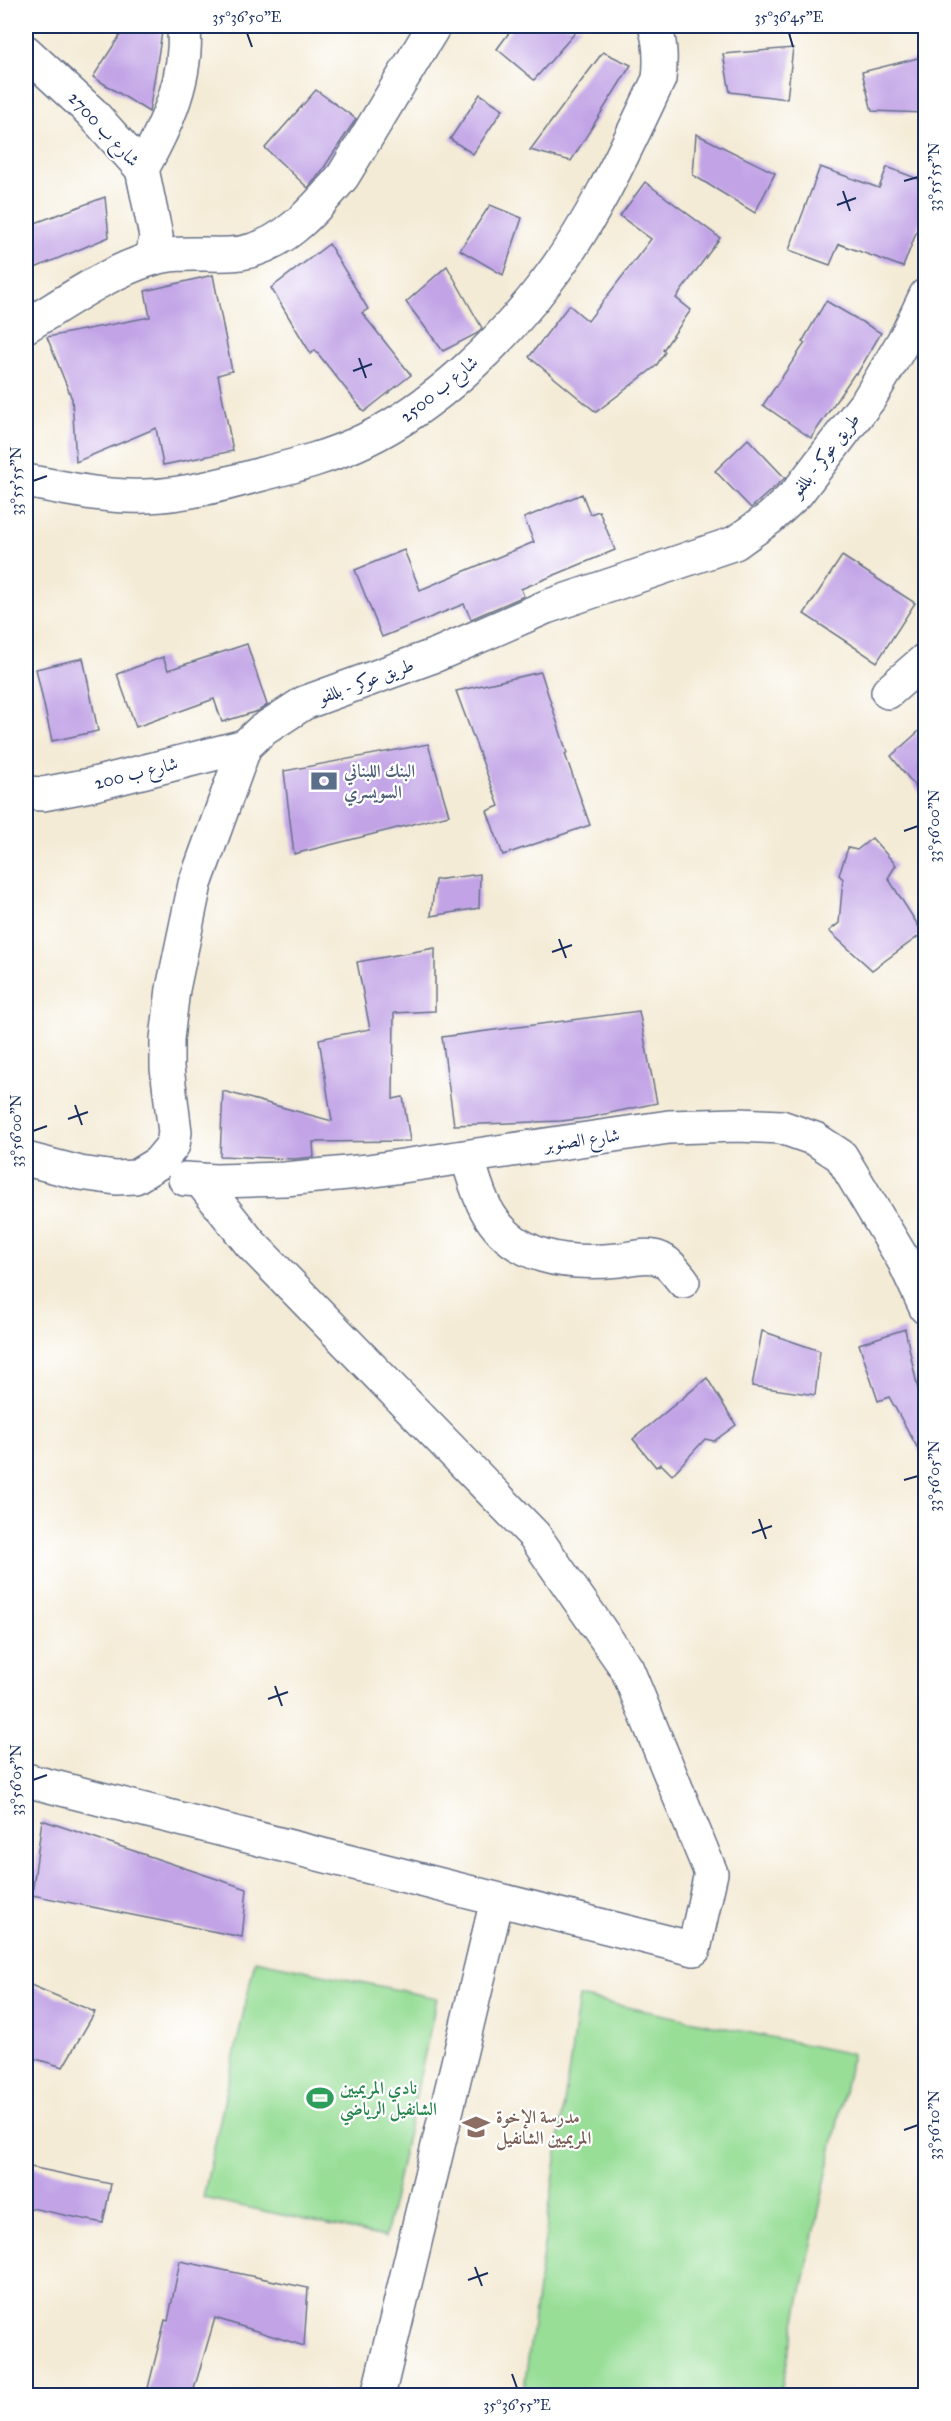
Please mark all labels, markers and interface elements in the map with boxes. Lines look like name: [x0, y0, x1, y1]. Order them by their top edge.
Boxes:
text: 35°36'50"E: [212, 8, 282, 26]
text: 35°36'45"E: [755, 8, 824, 26]
street label: شارع ب 2700: [61, 87, 144, 174]
text: 33°55'55"N: [925, 142, 943, 211]
street label: شارع ب 2500: [396, 351, 485, 430]
street label: طريق عوكر - بللفو: [784, 409, 865, 503]
text: 33°55'55"N: [7, 446, 25, 515]
street label: طريق عوكر - بللفو: [313, 654, 417, 710]
street label: شارع ب 200: [92, 752, 181, 798]
place label: البنك اللبناني السويسري: [343, 760, 415, 807]
bank icon: البنك اللبناني السويسري: [309, 766, 339, 796]
text: 33°56'00"N: [925, 789, 943, 863]
text: 33°56'00"N: [7, 1094, 25, 1168]
street label: شارع الصنوبر: [541, 1124, 622, 1160]
text: 33°56'05"N: [925, 1440, 943, 1512]
text: 33°56'05"N: [7, 1744, 25, 1816]
place label: نادي المريميين الشانفيل الرياضي: [340, 2077, 437, 2126]
sports icon: نادي المريميين الشانفيل الرياضي: [305, 2083, 335, 2113]
text: 33°56'10"N: [925, 2090, 943, 2160]
place label: مدرسة الإخوة المريميين الشانفيل: [496, 2106, 591, 2151]
school or university icon: مدرسة الإخوة المريميين الشانفيل: [461, 2112, 491, 2142]
text: 35°36'55"E: [483, 2396, 551, 2414]

